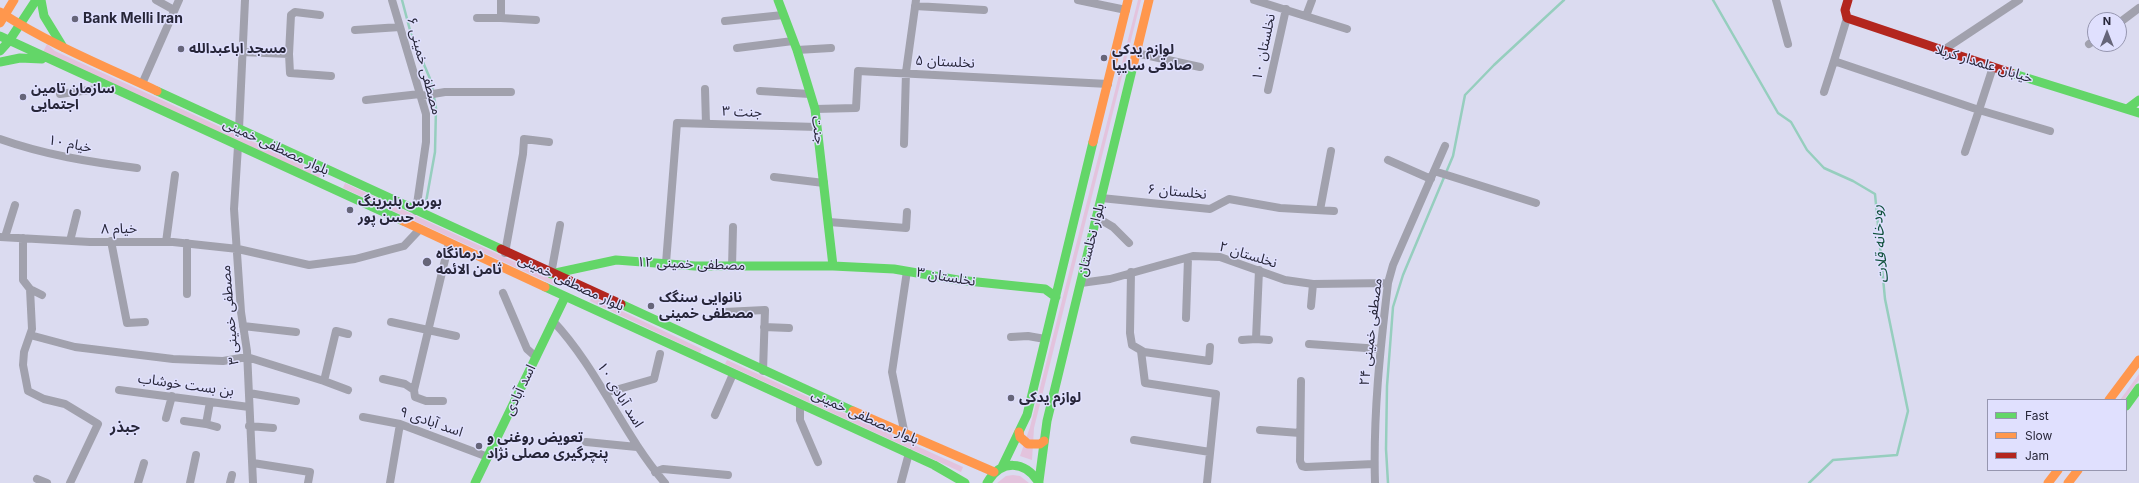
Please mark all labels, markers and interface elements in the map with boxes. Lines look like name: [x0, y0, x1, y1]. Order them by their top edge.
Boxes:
place label: Bank Melli Iran: [83, 11, 183, 27]
street label: نخلستان ۱۰: [1249, 12, 1279, 82]
north arrow: [2087, 12, 2127, 52]
marker: Bank Melli Iran: [70, 14, 80, 24]
text: N: [2103, 14, 2111, 28]
street label: مصطفی خمینی ۶: [403, 15, 445, 117]
place label: مسجد اباعبدالله: [189, 41, 286, 57]
street label: خیابان علمدار کربلا: [1933, 41, 2035, 87]
place label: لوازم یدکی صادقی سایپا: [1112, 42, 1192, 74]
marker: مسجد اباعبدالله: [176, 44, 186, 54]
street label: نخلستان ۵: [915, 52, 975, 72]
marker: لوازم یدکی صادقی سایپا: [1099, 53, 1109, 63]
place label: سازمان تامین اجتمایی: [31, 81, 115, 114]
marker: سازمان تامین اجتمایی: [18, 92, 28, 102]
street label: جنت ۳: [722, 103, 762, 121]
street label: بلوار مصطفی خمینی: [220, 115, 332, 179]
street label: جنت: [808, 115, 828, 145]
street label: خیام ۱۰: [47, 132, 93, 156]
street label: نخلستان ۶: [1147, 181, 1207, 203]
place label: بورس بلبرینگ حسن پور: [358, 194, 442, 226]
street label: بلوار نخلستان: [1074, 202, 1108, 278]
water label: رودخانه قلات: [1868, 204, 1892, 284]
marker: بورس بلبرینگ حسن پور: [345, 205, 355, 215]
street label: خیام ۸: [101, 220, 137, 238]
street label: نخلستان ۲: [1217, 238, 1279, 272]
place label: درمانگاه ثامن الائمه: [436, 246, 502, 278]
street label: بلوار مصطفی خمینی: [515, 251, 627, 315]
street label: مصطفی خمینی ۱۲: [637, 254, 745, 274]
marker: درمانگاه ثامن الائمه: [421, 256, 433, 268]
street label: مصطفی خمینی ۳: [217, 264, 243, 366]
street label: نخلستان ۳: [915, 264, 977, 290]
street label: مصطفی خمینی ۲۴: [1356, 277, 1386, 387]
place label: نانوایی سنگک مصطفی خمینی: [659, 290, 754, 322]
marker: نانوایی سنگک مصطفی خمینی: [646, 301, 656, 311]
street label: اسد آبادی ۱۰: [593, 359, 647, 431]
street label: اسد آبادی: [501, 362, 539, 418]
street label: بن بست خوشاب: [137, 370, 235, 400]
street label: بلوار مصطفی خمینی: [809, 386, 921, 448]
place label: لوازم یدکی: [1019, 390, 1081, 406]
marker: لوازم یدکی: [1006, 393, 1016, 403]
legend: [1987, 399, 2127, 471]
street label: اسد آبادی ۹: [397, 403, 465, 441]
text: Fast: [2025, 408, 2049, 423]
district label: جبذر: [110, 418, 140, 436]
text: Slow: [2025, 428, 2052, 443]
place label: تعویض روغنی و پنچرگیری مصلی نژاد: [487, 430, 608, 462]
marker: تعویض روغنی و پنچرگیری مصلی نژاد: [474, 441, 484, 451]
text: Jam: [2025, 448, 2049, 463]

